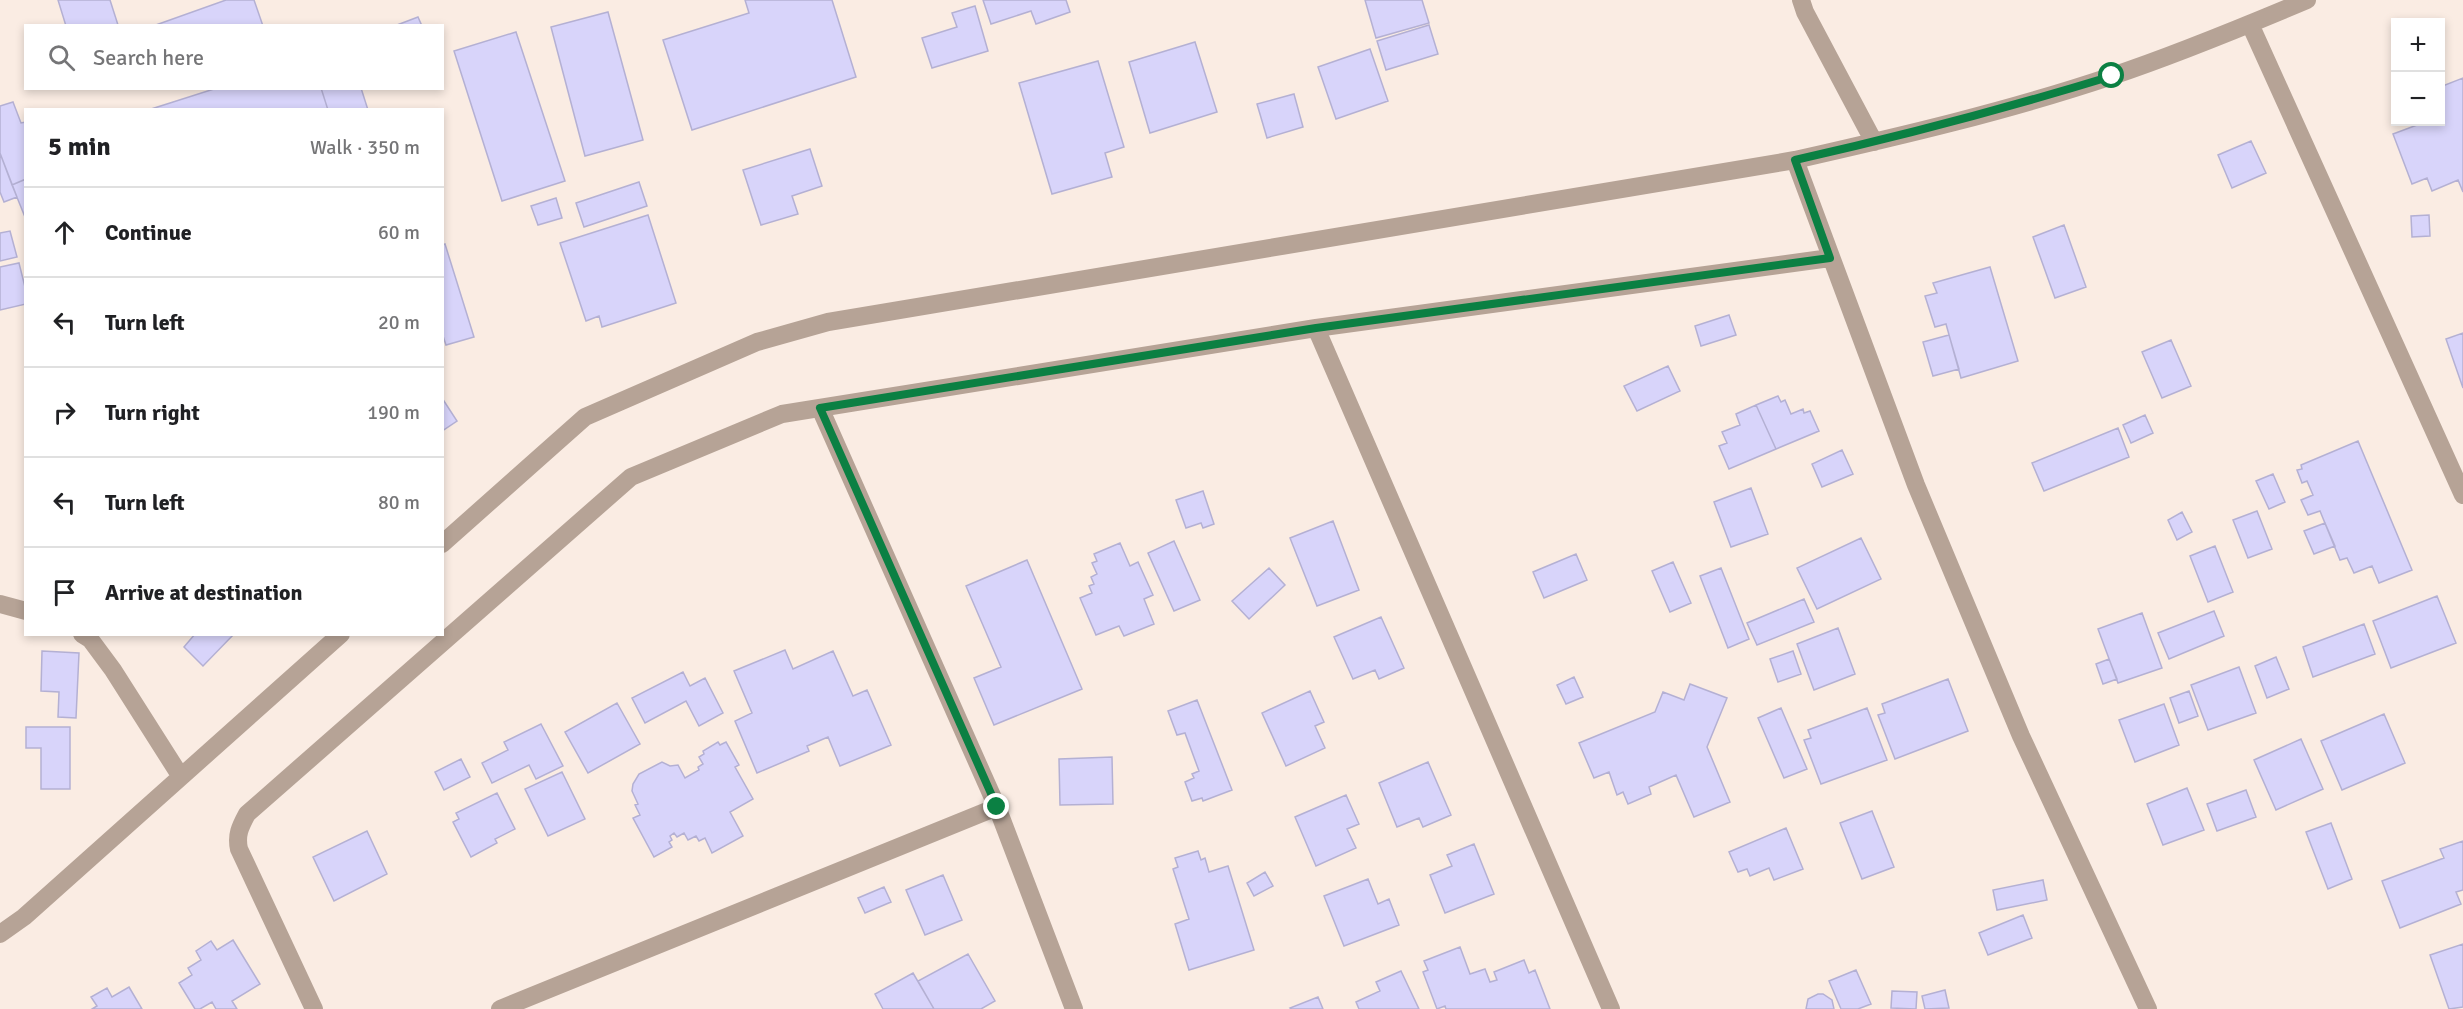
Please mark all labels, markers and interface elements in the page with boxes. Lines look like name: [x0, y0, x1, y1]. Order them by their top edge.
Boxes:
map controls: [2391, 18, 2445, 126]
button: +: [2391, 18, 2445, 72]
search box: [24, 24, 444, 90]
icon: search: [45, 41, 78, 74]
text: Search here: [93, 44, 204, 71]
route start: [2098, 62, 2124, 88]
button: −: [2391, 72, 2445, 126]
text: 5 min: [48, 131, 111, 163]
text: Walk · 350 m: [310, 135, 420, 160]
icon: ahead: [48, 216, 81, 249]
text: Continue: [105, 219, 192, 246]
text: 60 m: [378, 220, 420, 245]
icon: left: [48, 306, 81, 339]
text: Turn left: [105, 309, 185, 336]
text: 20 m: [378, 310, 420, 335]
icon: right: [48, 396, 81, 429]
text: Turn right: [105, 399, 200, 426]
text: 190 m: [367, 400, 420, 425]
icon: left: [48, 486, 81, 519]
text: Turn left: [105, 489, 185, 516]
text: 80 m: [378, 490, 420, 515]
icon: arrive: [48, 576, 81, 609]
text: Arrive at destination: [105, 579, 302, 606]
route end: [983, 793, 1009, 819]

